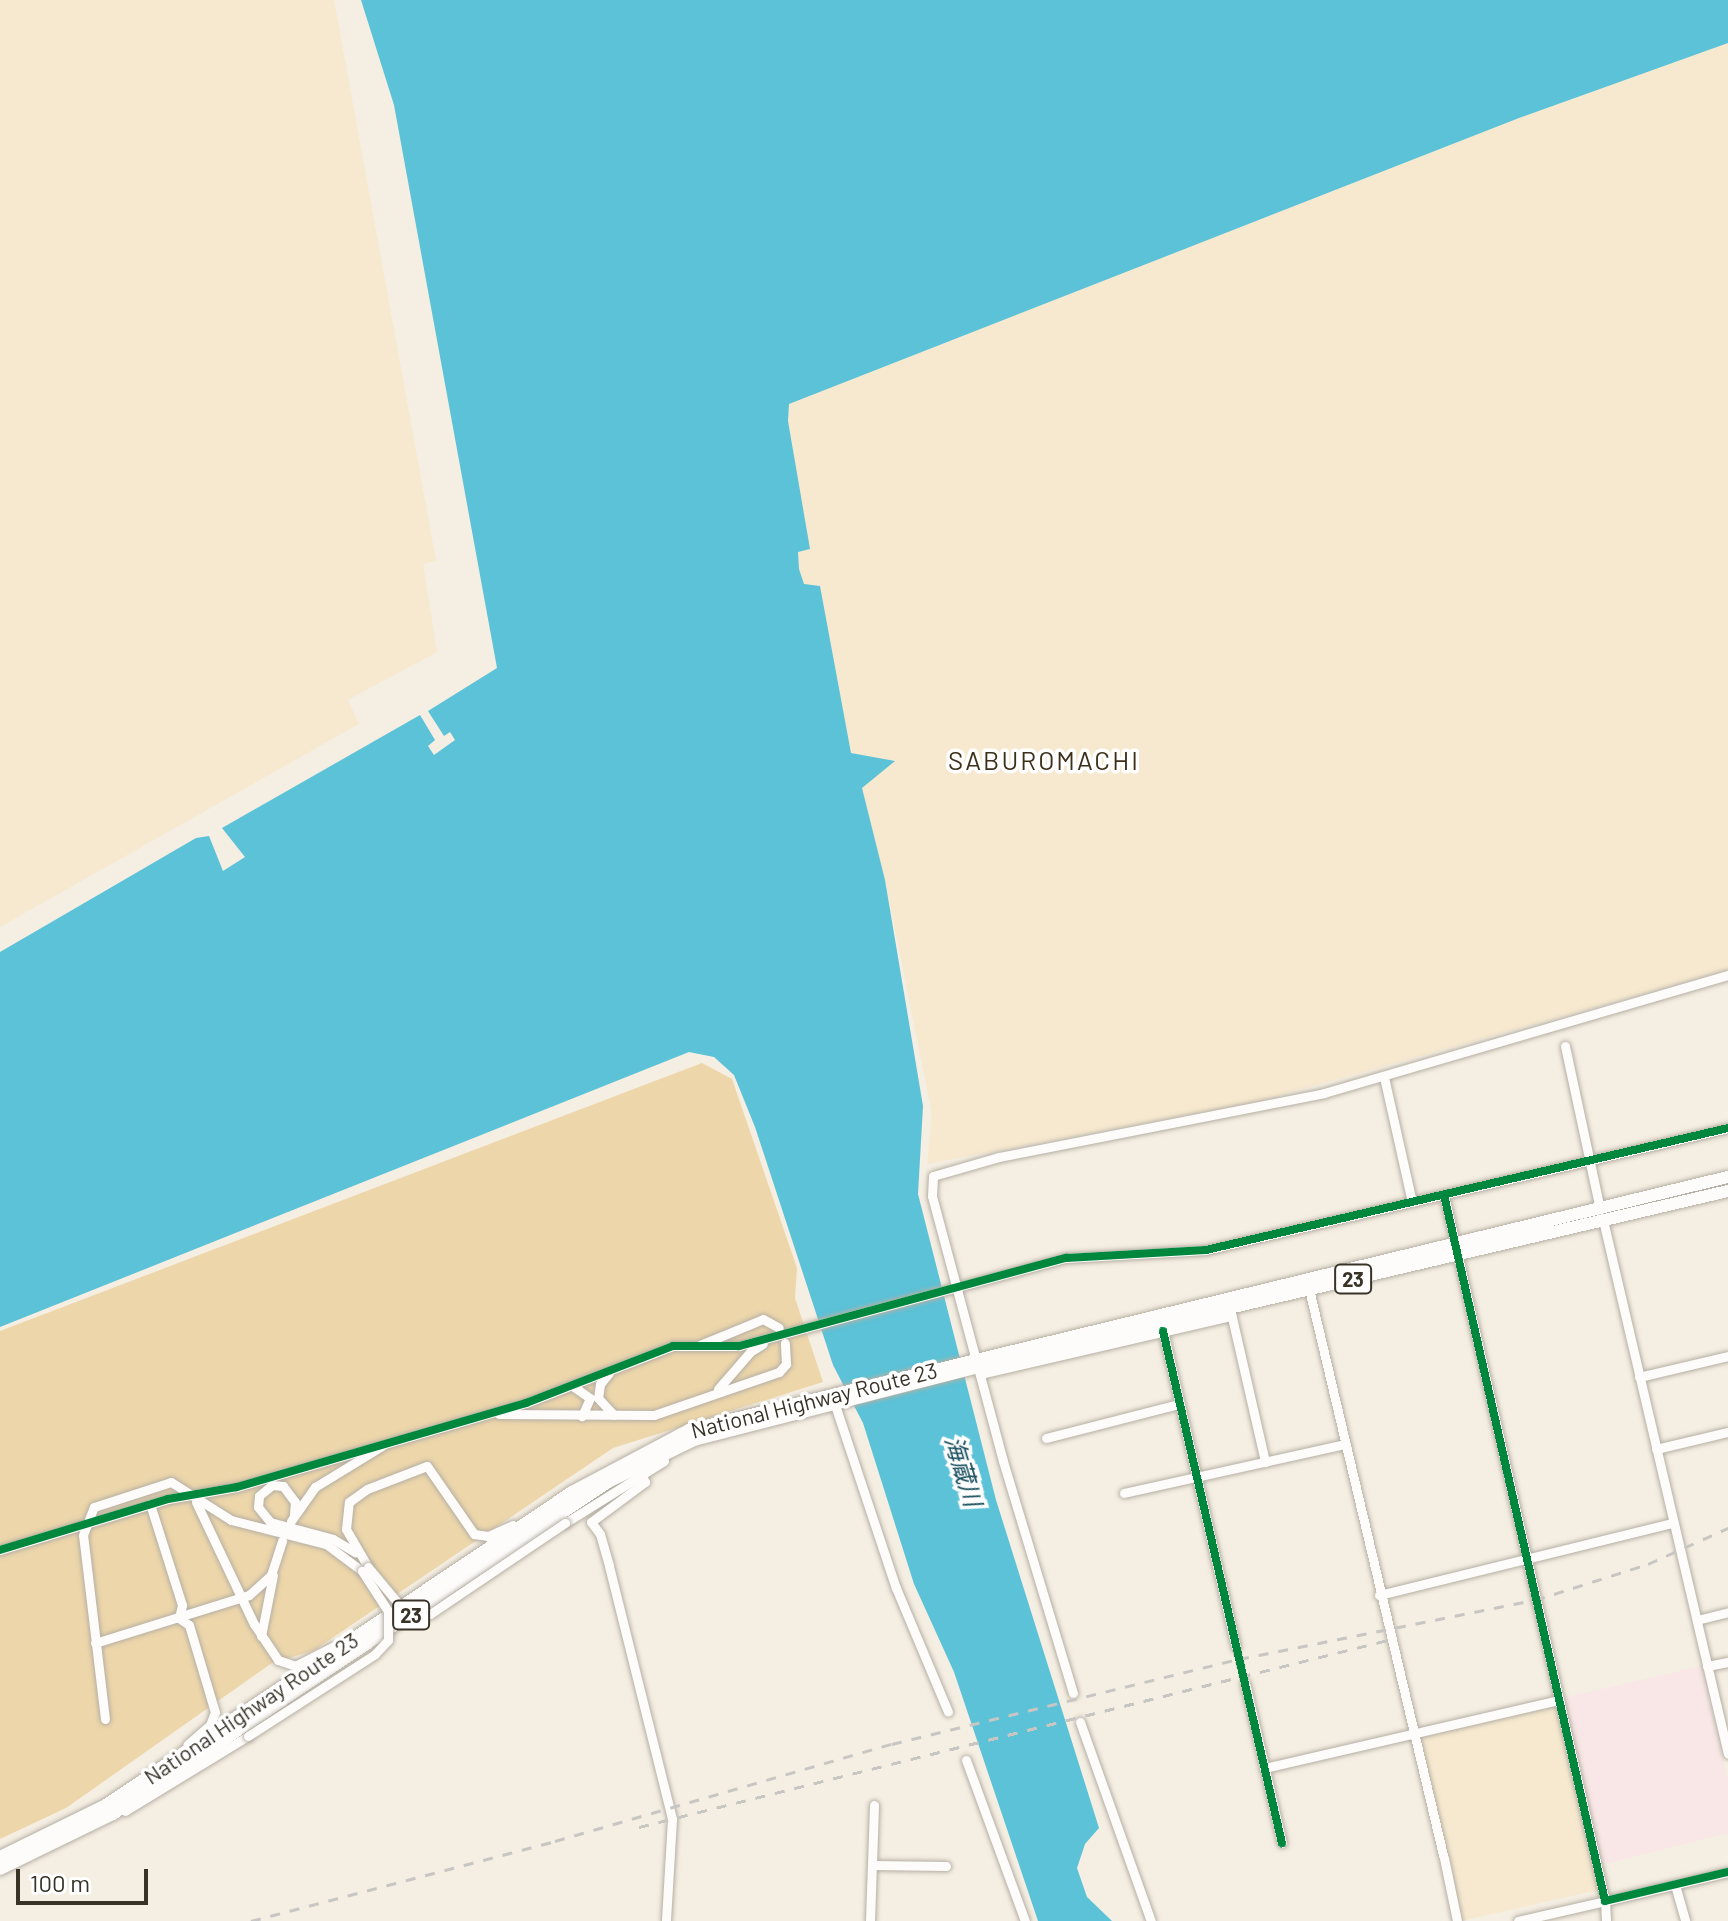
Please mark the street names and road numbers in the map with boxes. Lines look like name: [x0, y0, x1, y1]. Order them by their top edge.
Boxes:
road number: 23: [1333, 1263, 1373, 1295]
street label: National Highway Route 23: [688, 1357, 940, 1443]
road number: 23: [391, 1599, 431, 1631]
street label: National Highway Route 23: [139, 1626, 363, 1790]

